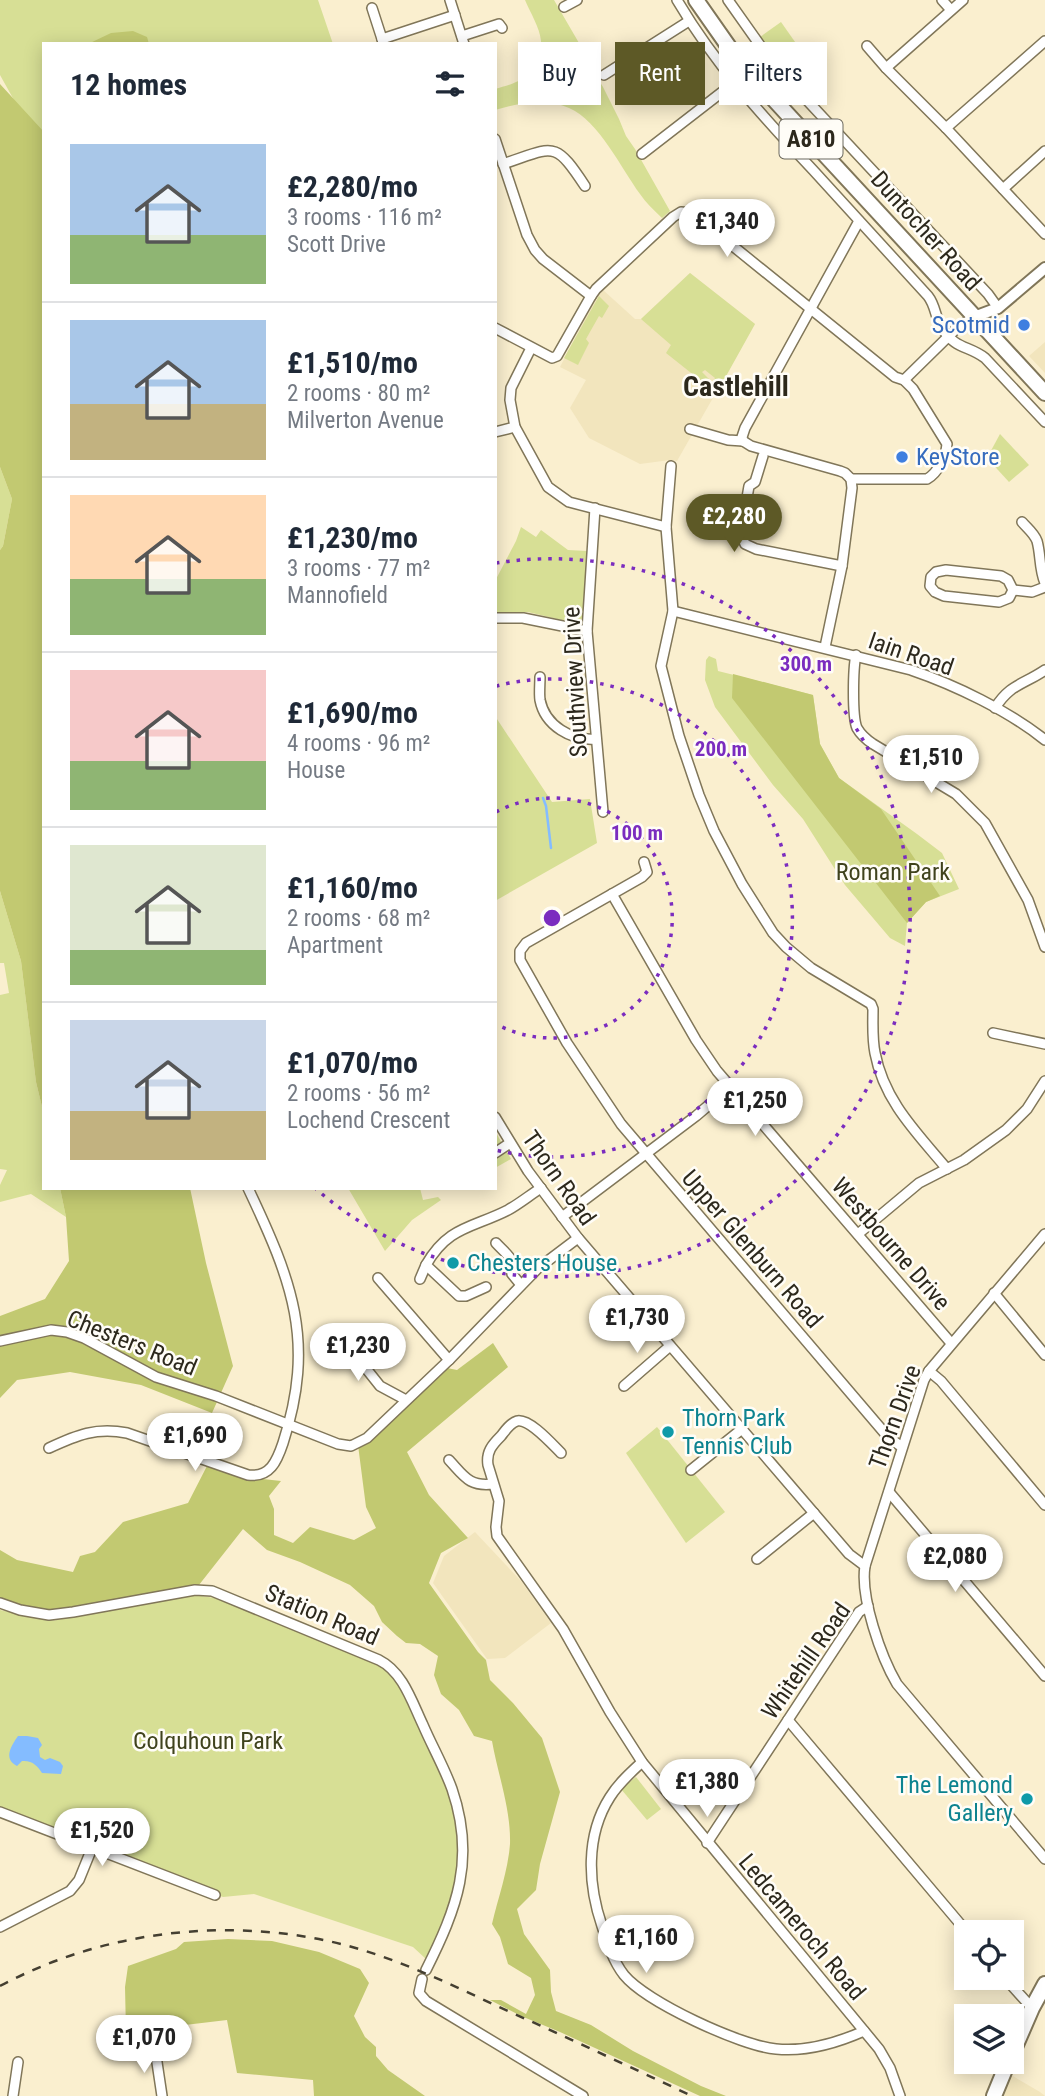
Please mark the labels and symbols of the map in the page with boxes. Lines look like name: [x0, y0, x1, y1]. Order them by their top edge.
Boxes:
road number: A810: [780, 120, 842, 158]
street label: Duntocher Road: [865, 166, 987, 296]
pin: £1,340: [670, 200, 784, 259]
place label: Scotmid: [932, 311, 1010, 339]
marker: Scotmid: [1016, 317, 1032, 333]
district label: Castlehill: [683, 370, 789, 403]
place label: KeyStore: [916, 443, 1000, 471]
marker: KeyStore: [894, 449, 910, 465]
pin: £2,280: [677, 494, 791, 554]
street label: Southview Drive: [557, 606, 593, 758]
street label: Iain Road: [865, 626, 957, 682]
text: 300 m: [780, 652, 832, 676]
pin: £1,510: [874, 736, 988, 795]
text: 200 m: [695, 737, 747, 761]
text: 100 m: [611, 821, 663, 845]
park label: Roman Park: [836, 858, 950, 886]
centre of rings: [540, 906, 564, 930]
pin: £1,250: [698, 1078, 812, 1138]
street label: Thorn Road: [516, 1125, 602, 1231]
street label: Upper Glenburn Road: [676, 1164, 828, 1334]
street label: Westbourne Drive: [826, 1172, 956, 1316]
place label: Chesters House: [467, 1249, 617, 1277]
marker: Chesters House: [445, 1255, 461, 1271]
pin: £1,730: [580, 1296, 694, 1355]
street label: Chesters Road: [63, 1304, 201, 1382]
pin: £1,230: [301, 1324, 415, 1383]
street label: Thorn Drive: [863, 1361, 927, 1473]
place label: Thorn Park Tennis Club: [682, 1404, 792, 1460]
pin: £1,690: [138, 1414, 252, 1473]
marker: Thorn Park Tennis Club: [660, 1424, 676, 1440]
pin: £2,080: [898, 1534, 1012, 1594]
street label: Station Road: [261, 1578, 383, 1652]
street label: Whitehill Road: [756, 1597, 856, 1725]
park label: Colquhoun Park: [133, 1727, 283, 1755]
pin: £1,380: [650, 1759, 764, 1819]
place label: The Lemond Gallery: [896, 1771, 1013, 1827]
marker: The Lemond Gallery: [1019, 1791, 1035, 1807]
pin: £1,520: [45, 1808, 159, 1868]
street label: Ledcameroch Road: [733, 1848, 871, 2006]
pin: £1,160: [589, 1916, 703, 1975]
pin: £1,070: [87, 2016, 201, 2075]

